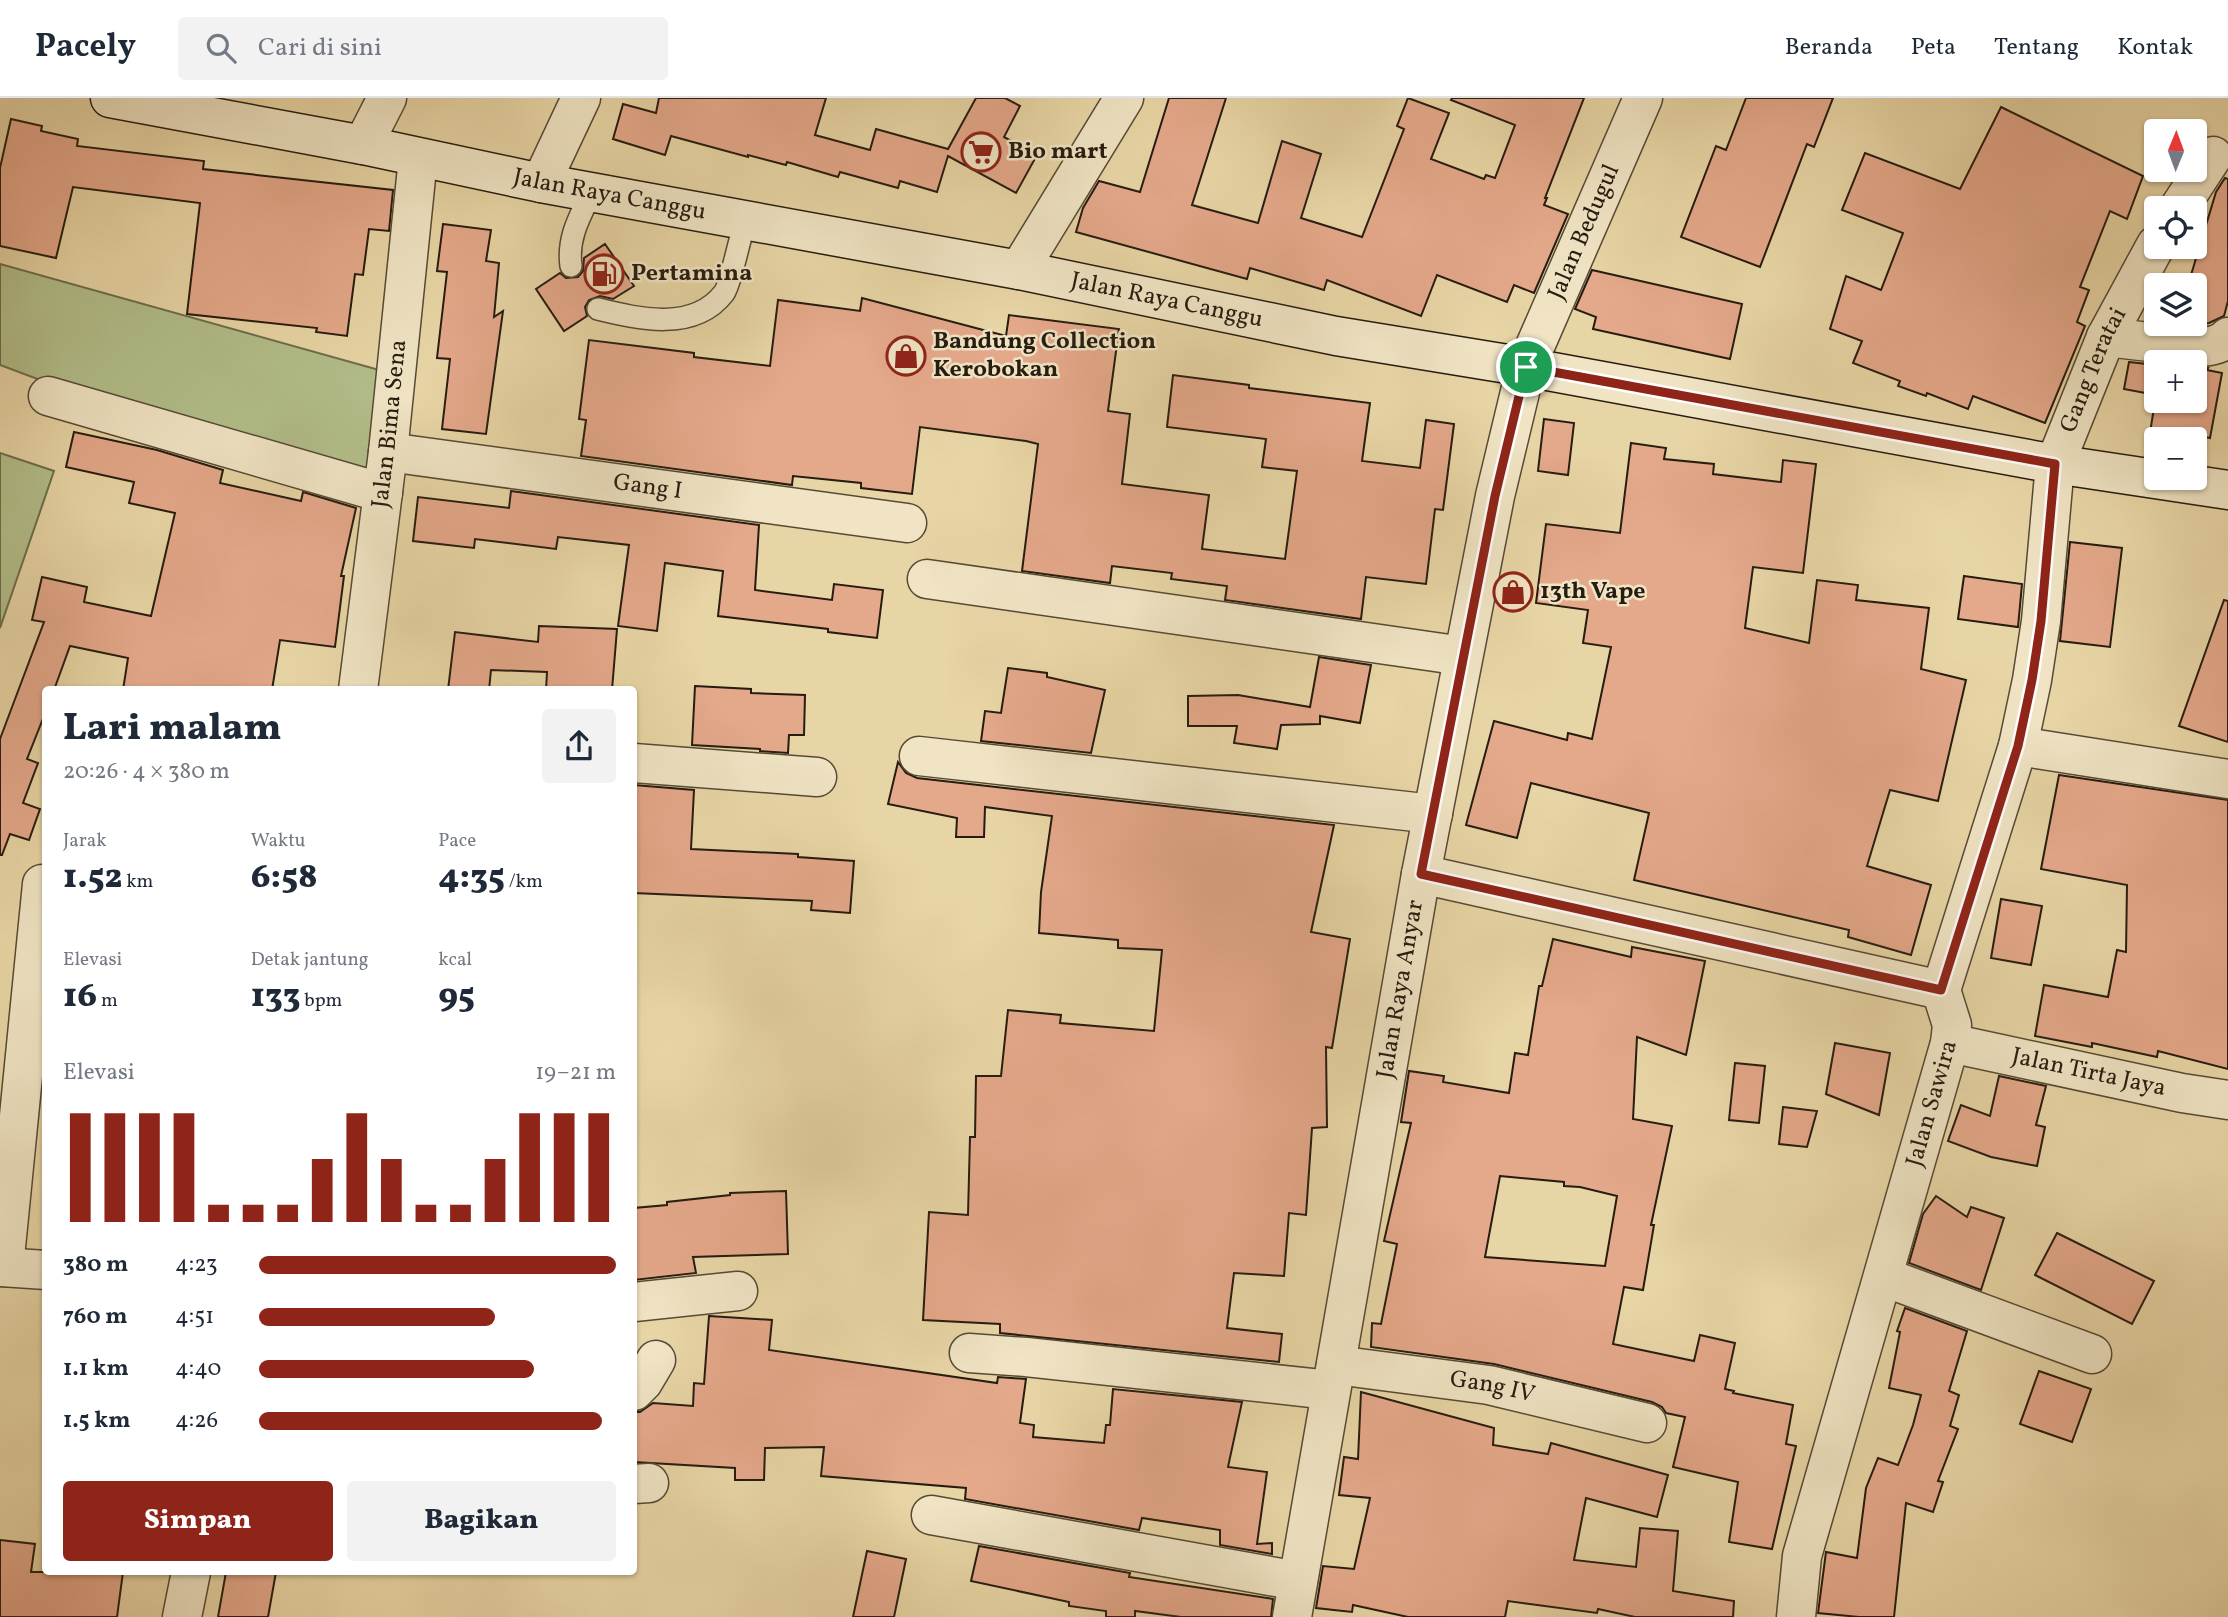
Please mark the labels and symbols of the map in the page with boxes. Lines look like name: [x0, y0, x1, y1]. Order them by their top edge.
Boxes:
north arrow: [2144, 119, 2207, 182]
supermarket icon: Bio mart: [960, 131, 1002, 173]
place label: Bio mart: [1008, 135, 1107, 169]
street label: Jalan Bedugul: [1540, 159, 1629, 305]
street label: Jalan Raya Canggu: [510, 161, 709, 230]
fuel station icon: Pertamina: [583, 253, 625, 295]
place label: Pertamina: [631, 257, 752, 291]
street label: Jalan Raya Canggu: [1067, 264, 1266, 337]
street label: Gang Teratai: [2052, 302, 2136, 438]
place label: Bandung Collection Kerobokan: [933, 325, 1156, 387]
shop icon: Bandung Collection Kerobokan: [885, 335, 927, 377]
pin: [1496, 337, 1556, 397]
street label: Jalan Bima Sena: [364, 338, 416, 510]
street label: Gang I: [611, 466, 684, 509]
shop icon: 13th Vape: [1492, 571, 1534, 613]
place label: 13th Vape: [1540, 575, 1646, 609]
street label: Jalan Raya Anyar: [1369, 897, 1433, 1081]
street label: Jalan Sawira: [1898, 1036, 1967, 1171]
street label: Jalan Tirta Jaya: [2009, 1040, 2169, 1106]
street label: Gang IV: [1448, 1363, 1538, 1412]

